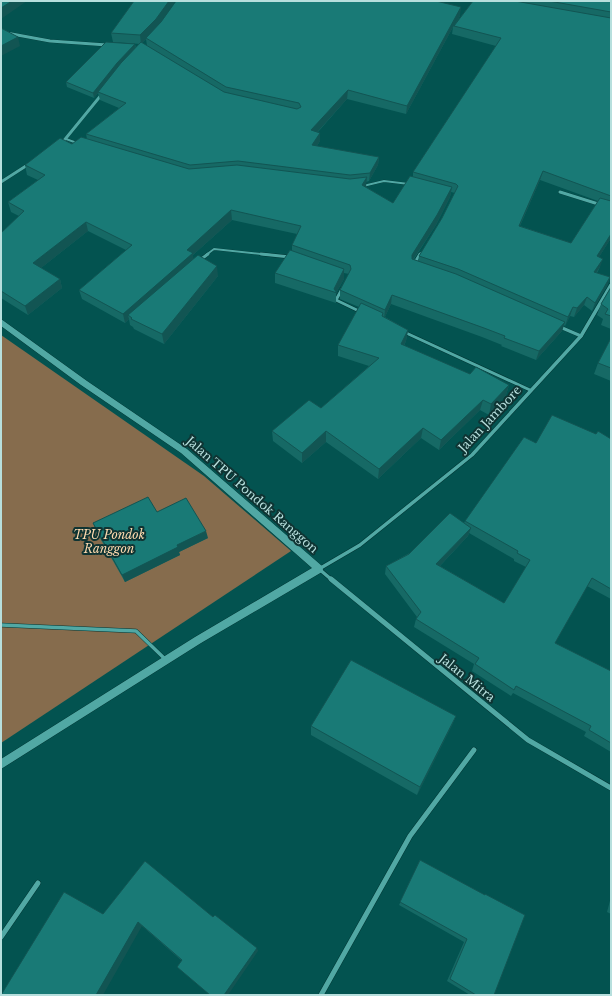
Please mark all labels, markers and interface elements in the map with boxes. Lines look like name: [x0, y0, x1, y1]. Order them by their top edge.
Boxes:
street label: Jalan Jambore: [454, 382, 524, 456]
street label: Jalan TPU Pondok Ranggon: [182, 432, 321, 556]
park label: TPU Pondok Ranggon: [73, 527, 145, 556]
street label: Jalan Mitra: [435, 649, 498, 705]

